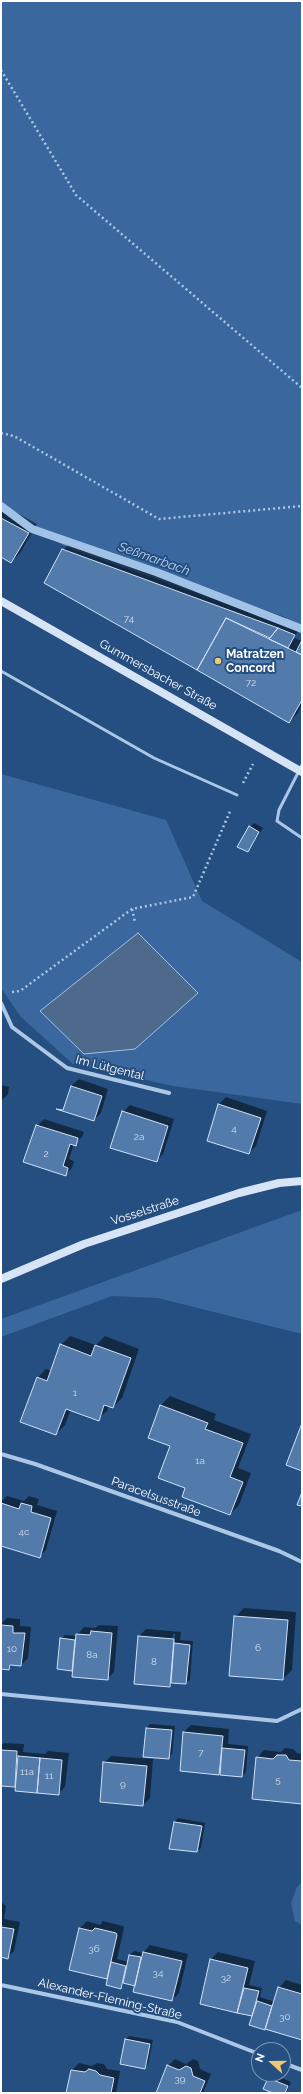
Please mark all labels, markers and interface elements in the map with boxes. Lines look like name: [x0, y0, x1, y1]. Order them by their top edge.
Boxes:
water label: Seßmarbach: [116, 539, 192, 579]
house number: 74: [124, 613, 134, 625]
street label: Gummersbacher Straße: [97, 637, 219, 713]
place label: Matratzen Concord: [226, 647, 284, 675]
marker: Matratzen Concord: [213, 656, 223, 666]
house number: 72: [246, 677, 256, 689]
street label: Im Lütgental: [74, 1053, 146, 1083]
house number: 4: [231, 1123, 237, 1135]
house number: 2a: [134, 1131, 144, 1143]
house number: 2: [43, 1148, 49, 1160]
street label: Vosselstraße: [109, 1193, 181, 1229]
house number: 1: [73, 1387, 77, 1399]
house number: 1a: [195, 1455, 205, 1467]
street label: Paracelsusstraße: [109, 1474, 203, 1520]
house number: 4c: [19, 1526, 29, 1538]
house number: 6: [255, 1642, 261, 1654]
house number: 10: [7, 1643, 17, 1655]
house number: 8a: [86, 1649, 98, 1661]
house number: 8: [151, 1656, 157, 1668]
house number: 7: [198, 1747, 204, 1759]
house number: 11a: [20, 1766, 34, 1778]
house number: 11: [45, 1770, 53, 1782]
house number: 5: [275, 1774, 281, 1786]
house number: 9: [120, 1778, 126, 1790]
house number: 36: [88, 1943, 100, 1955]
house number: 34: [153, 1967, 163, 1979]
house number: 32: [221, 1972, 231, 1984]
street label: Alexander-Fleming-Straße: [37, 1975, 183, 2023]
house number: 30: [279, 2011, 291, 2023]
north arrow: [251, 2042, 291, 2082]
text: N: [253, 2052, 268, 2064]
house number: 39: [174, 2073, 186, 2085]

